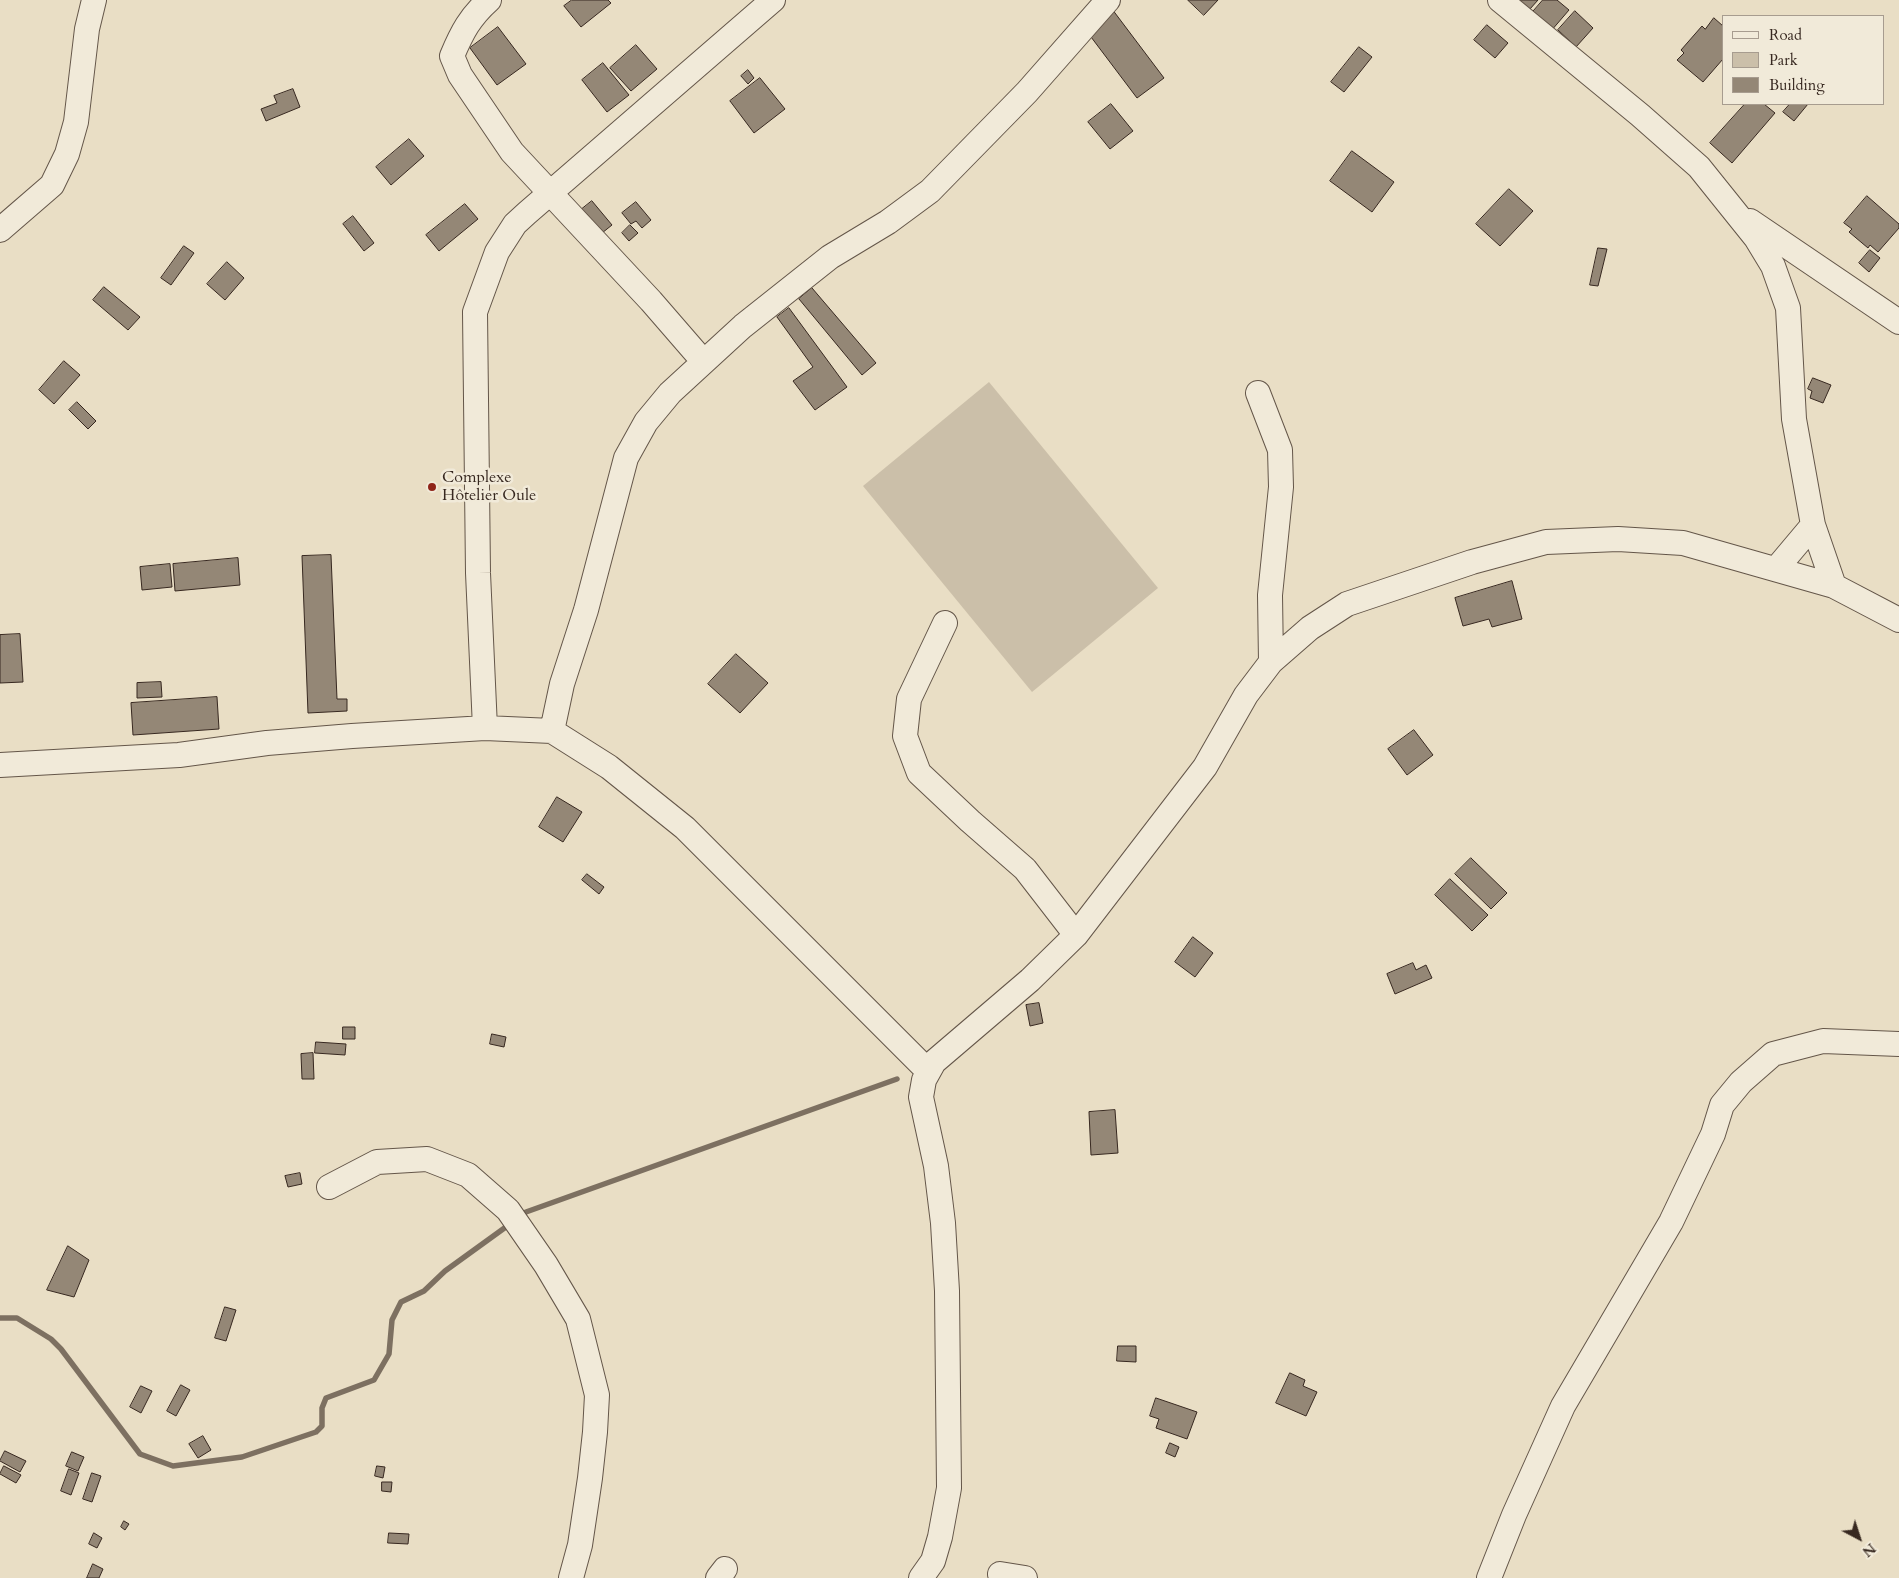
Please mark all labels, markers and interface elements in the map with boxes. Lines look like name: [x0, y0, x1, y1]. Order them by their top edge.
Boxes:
legend: [1722, 15, 1884, 105]
text: Road: [1769, 25, 1802, 45]
text: Park: [1769, 50, 1798, 70]
text: Building: [1769, 75, 1825, 95]
place label: Complexe Hôtelier Oule: [442, 468, 536, 506]
marker: Complexe Hôtelier Oule: [426, 481, 438, 493]
north arrow: [1834, 1513, 1884, 1563]
text: N: [1858, 1539, 1880, 1561]

